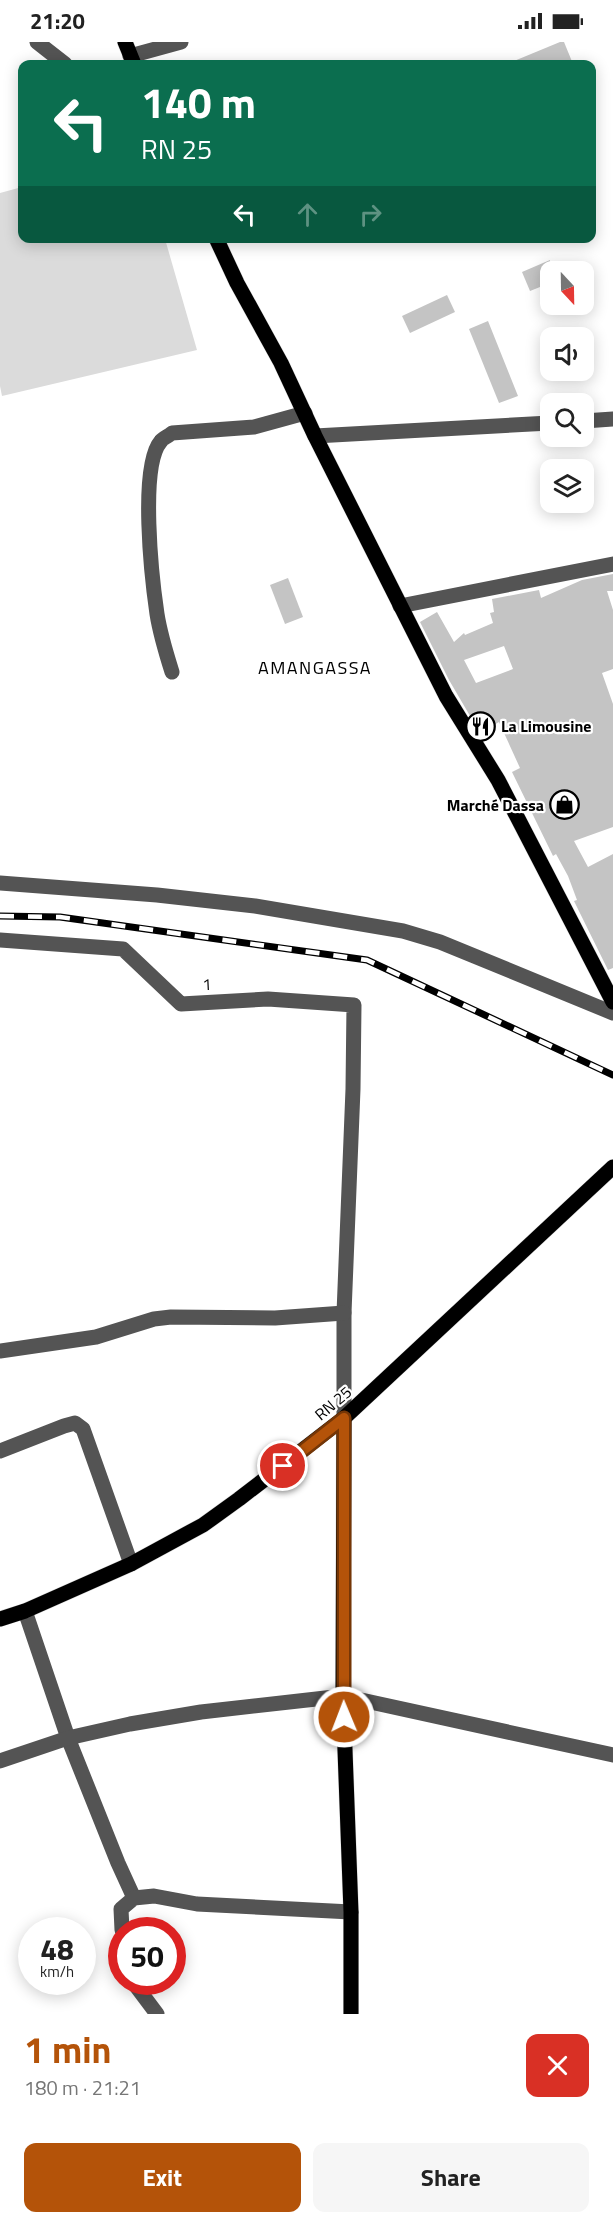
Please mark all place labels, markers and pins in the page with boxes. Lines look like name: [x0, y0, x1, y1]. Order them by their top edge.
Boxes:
restaurant icon: La Limousine: [464, 710, 496, 742]
place label: La Limousine: [501, 714, 591, 738]
shop icon: Marché Dassa: [549, 789, 581, 821]
place label: Marché Dassa: [447, 793, 544, 817]
pin: [257, 1440, 308, 1491]

